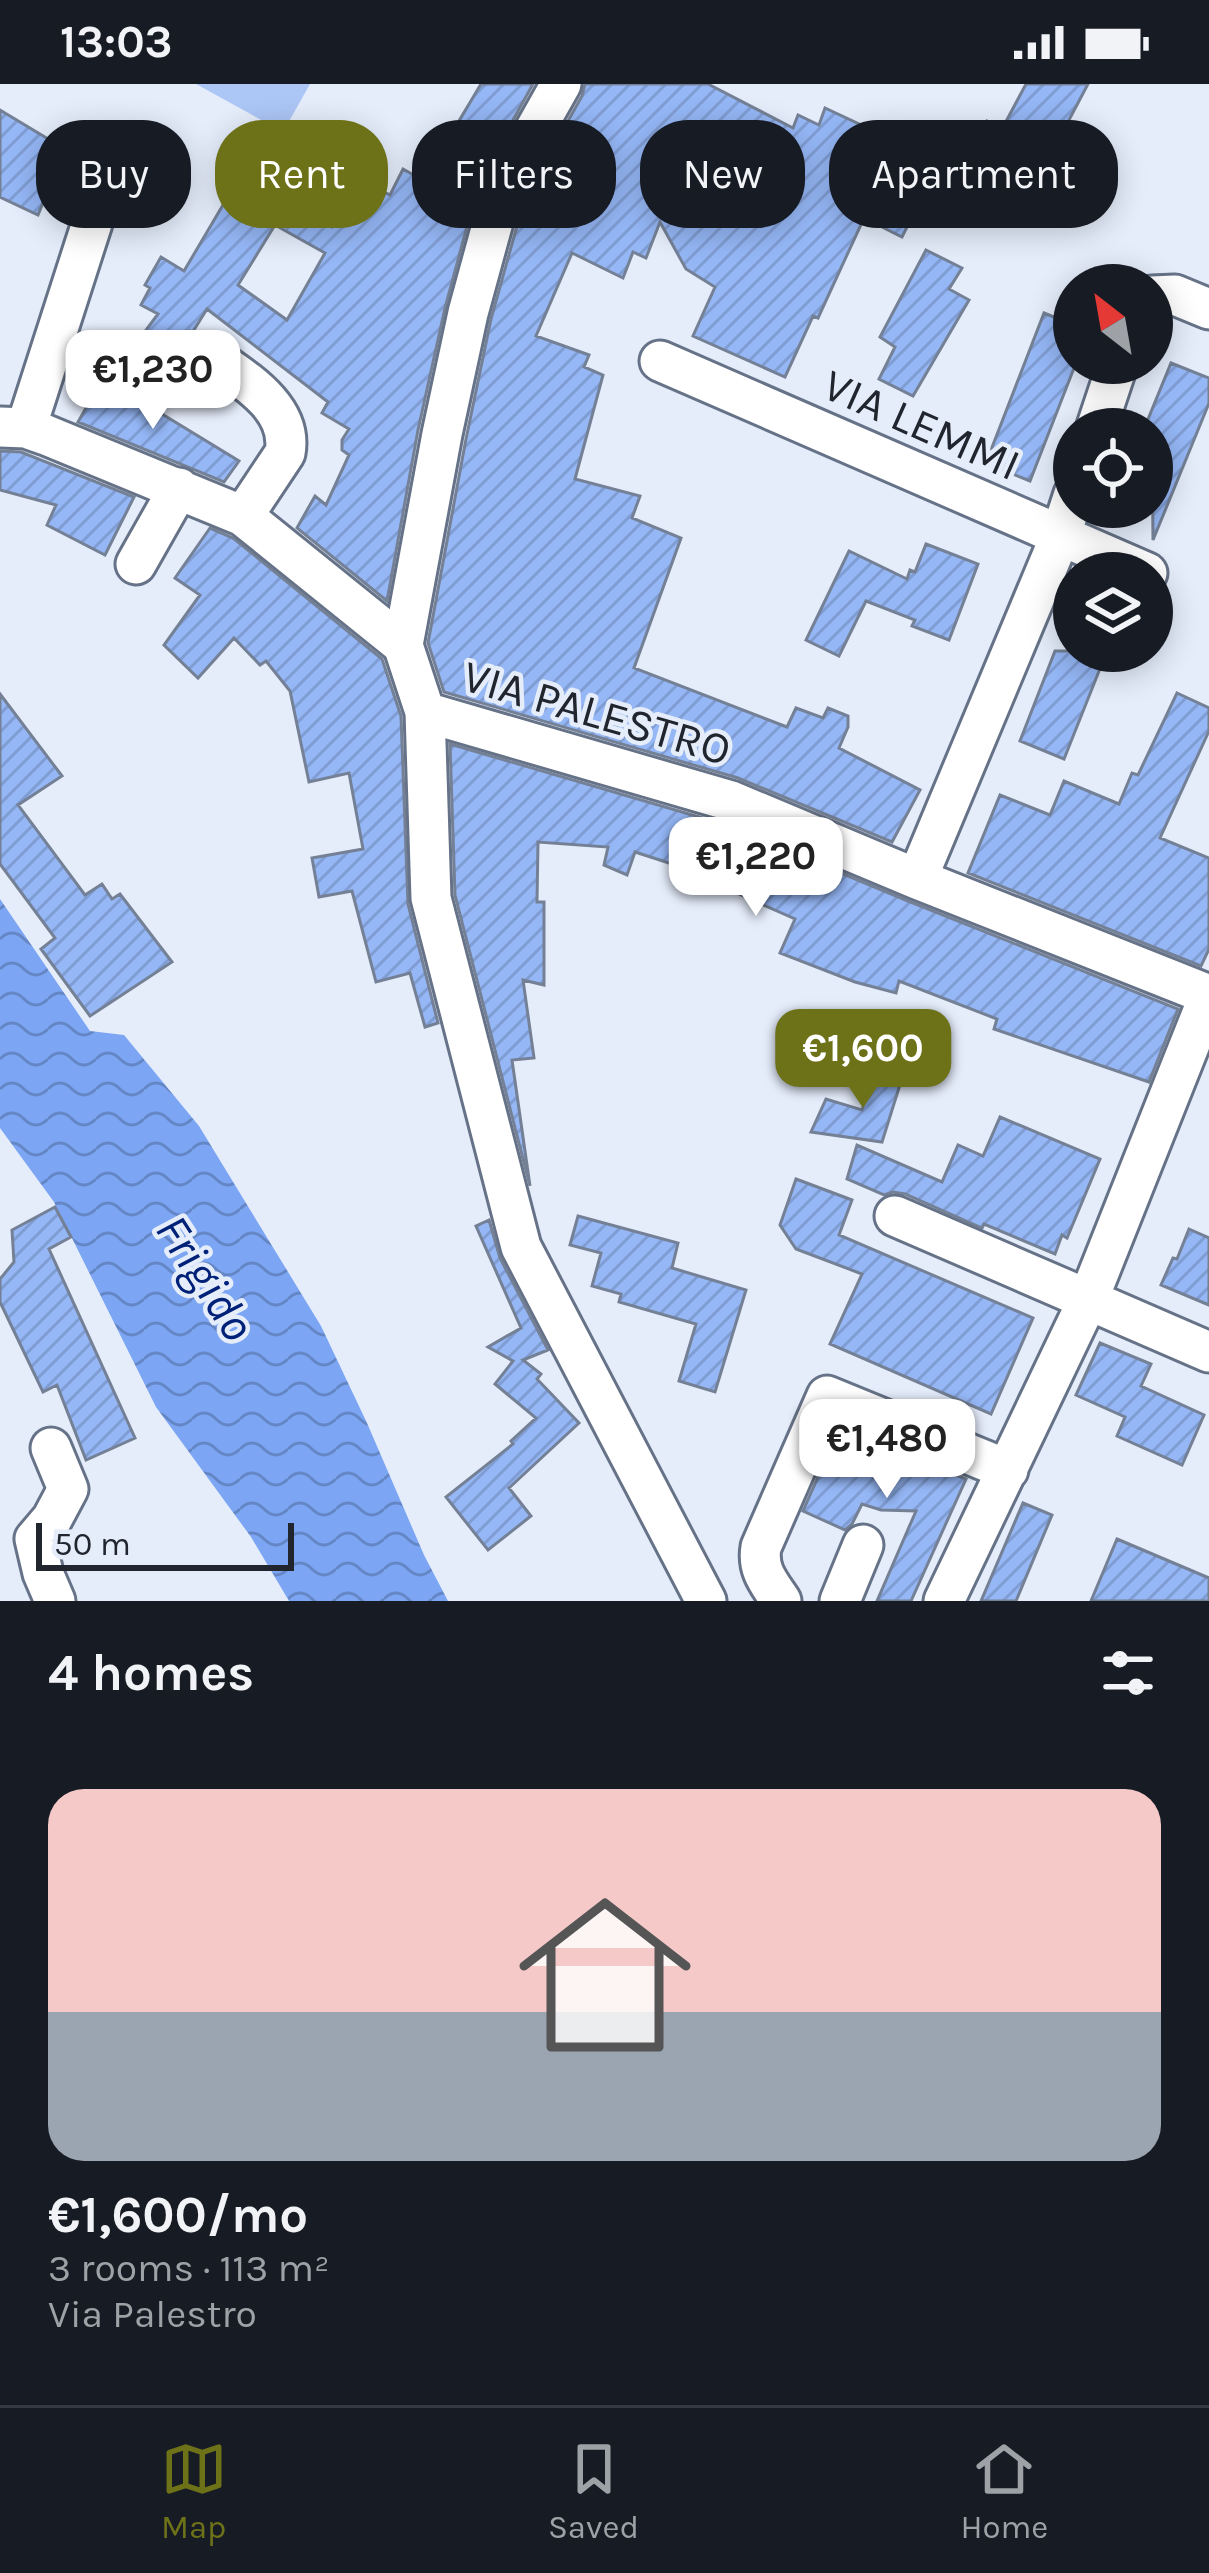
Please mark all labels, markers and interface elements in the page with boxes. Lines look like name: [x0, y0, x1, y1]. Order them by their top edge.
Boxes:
text: 13:03: [60, 16, 173, 68]
chip: Buy: [36, 120, 191, 228]
chip: Rent: [215, 120, 388, 228]
chip: Filters: [412, 120, 616, 228]
chip: New: [640, 120, 805, 228]
chip: Apartment: [829, 120, 1118, 228]
north arrow: [1053, 264, 1173, 384]
map controls: [1053, 264, 1173, 672]
pin: €1,230: [55, 330, 251, 432]
text: €1,230: [93, 346, 214, 392]
street label: VIA LEMMI: [815, 359, 1028, 491]
button: locate: [1053, 408, 1173, 528]
button: layers: [1053, 552, 1173, 672]
street label: VIA PALESTRO: [457, 650, 737, 776]
pin: €1,220: [658, 817, 854, 919]
text: €1,220: [696, 833, 816, 879]
pin: €1,600: [765, 1009, 961, 1111]
text: €1,600: [802, 1025, 924, 1071]
water label: Frigido: [143, 1204, 266, 1351]
pin: €1,480: [789, 1399, 985, 1501]
text: €1,480: [826, 1415, 948, 1461]
scale bar: [36, 1517, 294, 1570]
text: 50 m: [54, 1525, 131, 1563]
icon: filters: [1095, 1640, 1161, 1706]
text: 4 homes: [48, 1643, 254, 1703]
icon: home: [497, 1867, 713, 2083]
text: €1,600/mo: [48, 2185, 308, 2245]
text: 3 rooms · 113 m²: [48, 2245, 330, 2291]
text: Via Palestro: [48, 2291, 257, 2337]
tab: Map: [161, 2436, 227, 2546]
tab: Saved: [548, 2436, 639, 2546]
tab: Home: [960, 2436, 1048, 2546]

